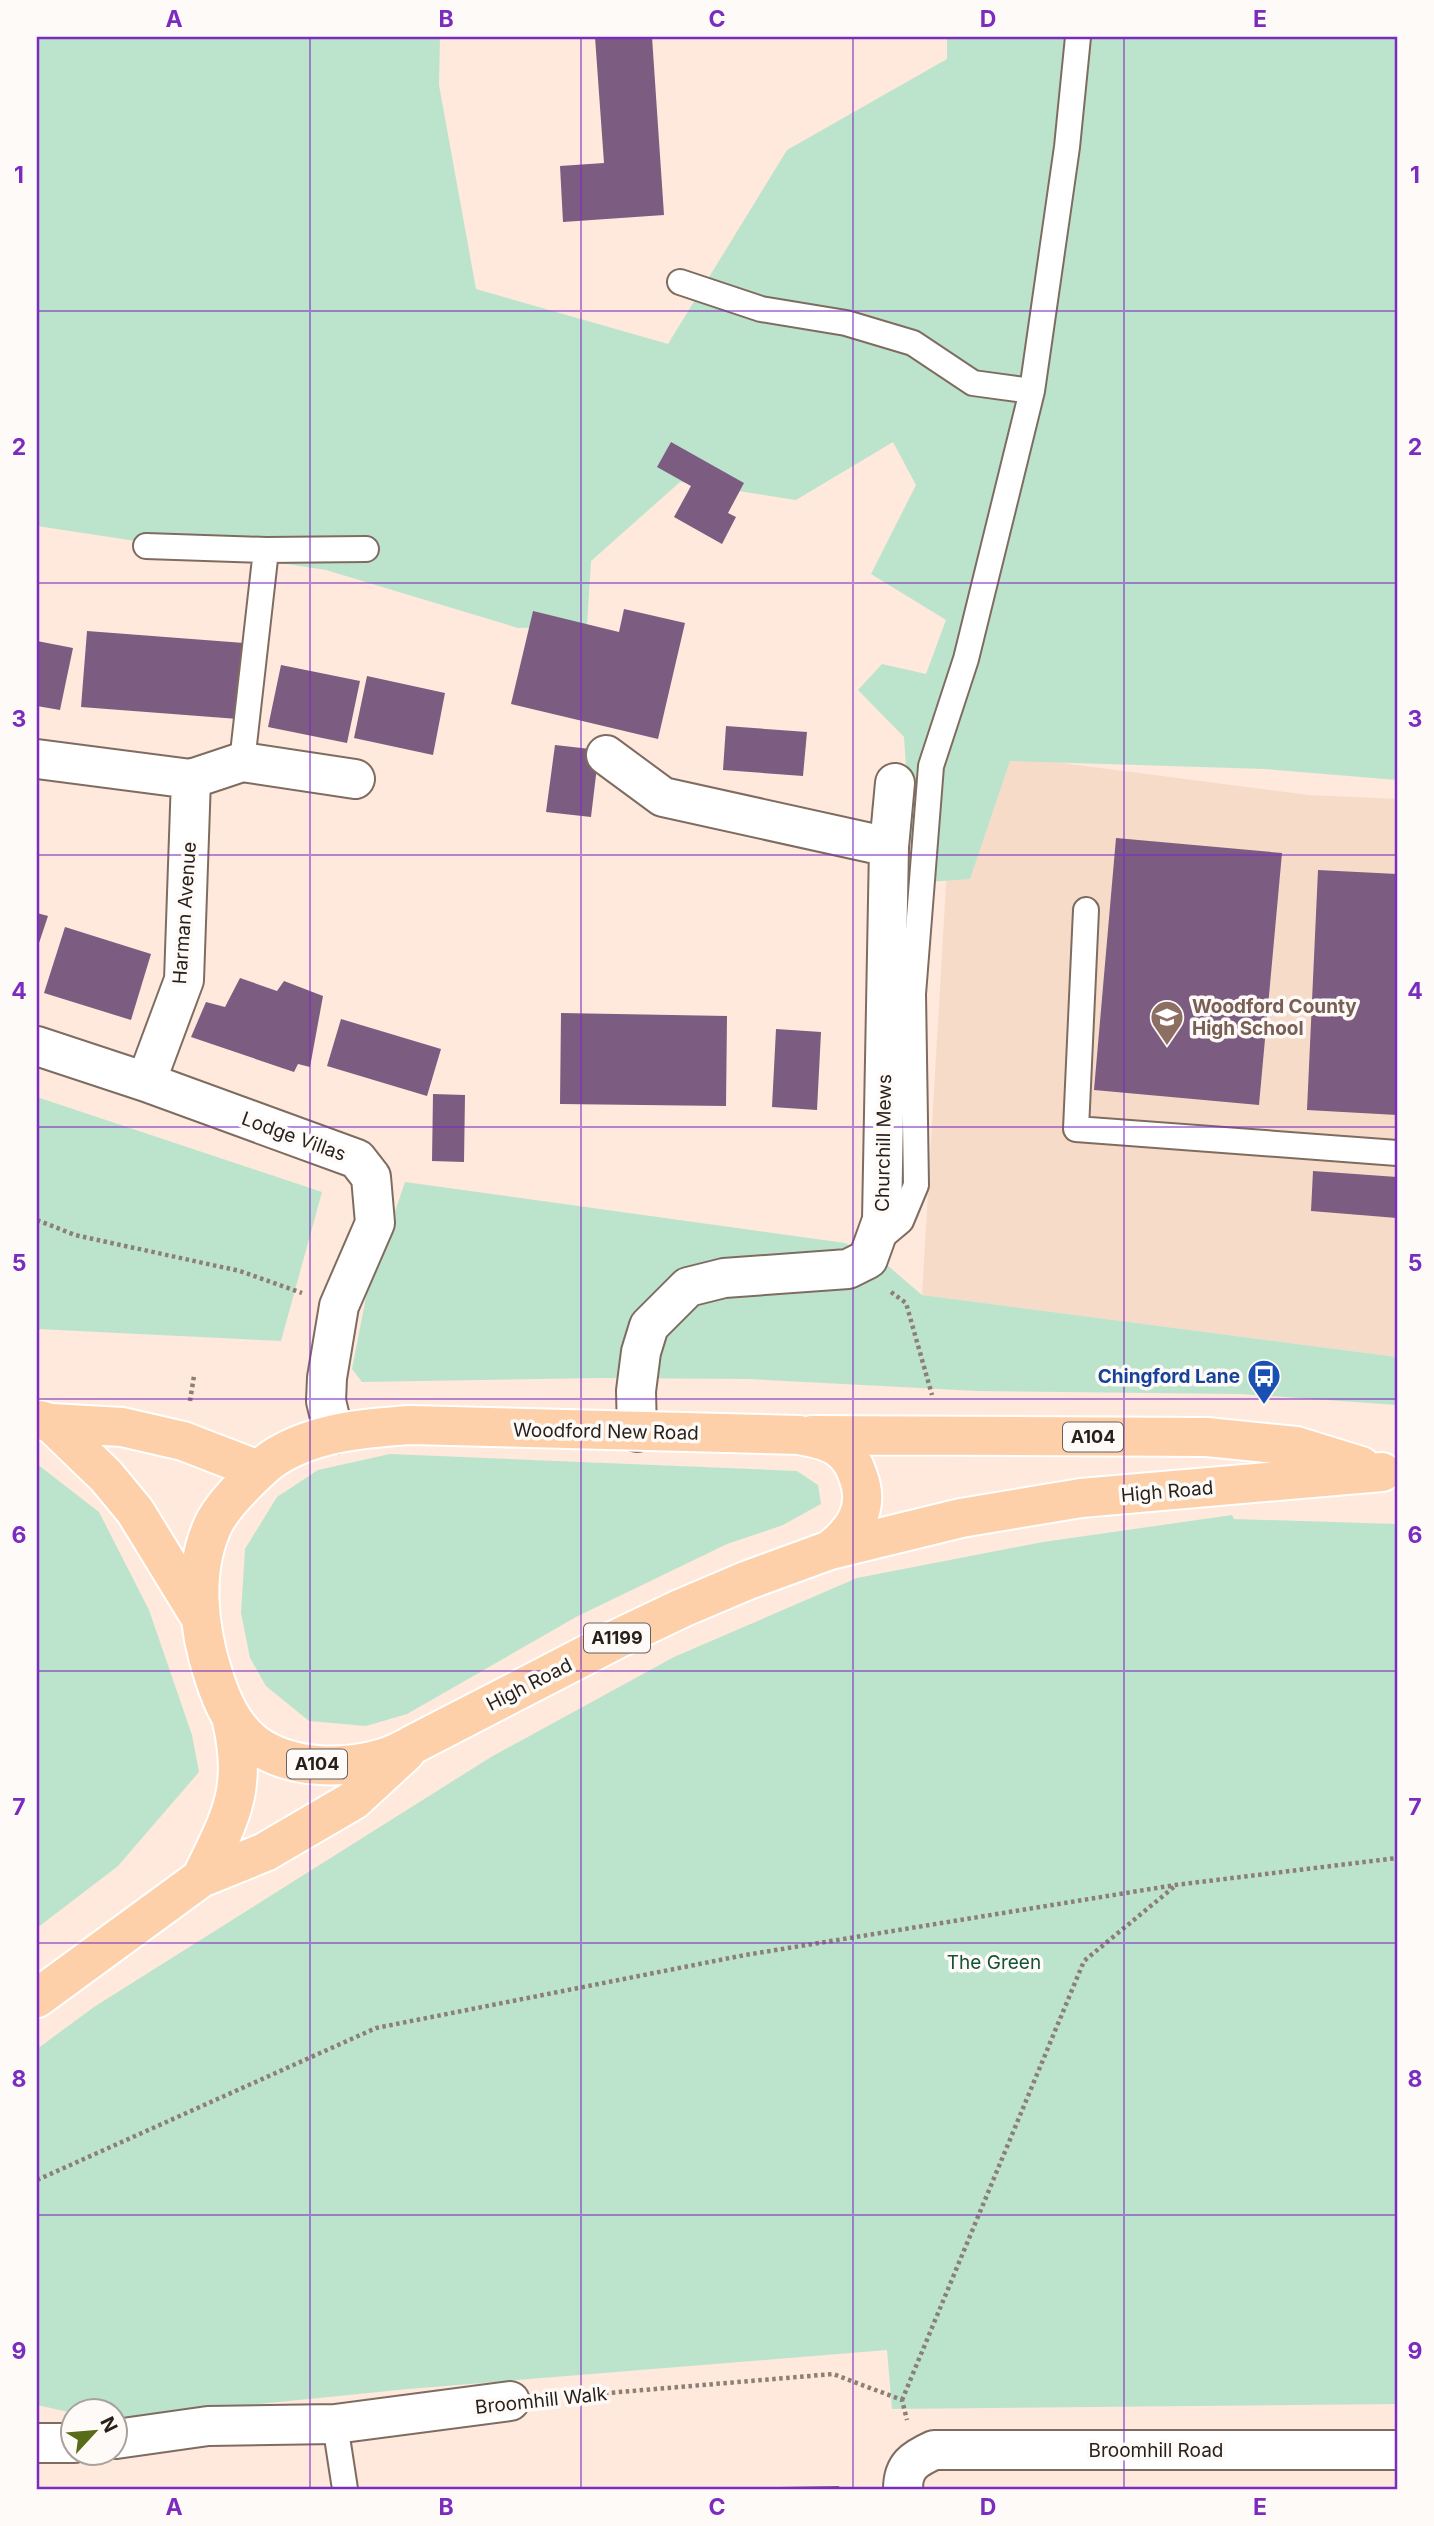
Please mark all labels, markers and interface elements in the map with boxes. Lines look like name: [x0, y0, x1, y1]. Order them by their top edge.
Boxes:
text: A: [165, 5, 183, 33]
text: B: [438, 5, 454, 33]
text: C: [708, 5, 726, 33]
text: D: [980, 5, 996, 33]
text: E: [1253, 5, 1267, 33]
text: 1: [14, 161, 24, 189]
text: 1: [1410, 161, 1420, 189]
text: 2: [12, 433, 26, 461]
text: 2: [1408, 433, 1422, 461]
text: 3: [12, 705, 26, 733]
text: 3: [1408, 705, 1422, 733]
street label: Harman Avenue: [168, 841, 201, 985]
text: 4: [11, 977, 27, 1005]
text: 4: [1407, 977, 1423, 1005]
place label: Woodford County High School: [1192, 995, 1357, 1040]
school or university icon: Woodford County High School: [1148, 998, 1186, 1047]
street label: Churchill Mews: [871, 1074, 896, 1212]
street label: Lodge Villas: [238, 1107, 349, 1166]
text: 5: [12, 1249, 26, 1277]
text: 5: [1408, 1249, 1422, 1277]
bus stop icon: Chingford Lane: [1245, 1357, 1283, 1406]
place label: Chingford Lane: [1098, 1365, 1240, 1388]
street label: Woodford New Road: [513, 1418, 699, 1445]
road number: A104: [1063, 1422, 1123, 1452]
street label: High Road: [1120, 1476, 1214, 1507]
text: 6: [12, 1521, 26, 1549]
text: 6: [1408, 1521, 1422, 1549]
road number: A1199: [584, 1624, 650, 1652]
street label: High Road: [483, 1653, 576, 1716]
road number: A104: [287, 1750, 347, 1778]
text: 7: [12, 1793, 26, 1821]
text: 7: [1408, 1793, 1422, 1821]
park label: The Green: [947, 1951, 1041, 1974]
text: 8: [12, 2065, 26, 2093]
text: 8: [1408, 2065, 1422, 2093]
text: 9: [12, 2337, 26, 2365]
text: 9: [1408, 2337, 1422, 2365]
street label: Broomhill Walk: [474, 2382, 609, 2419]
north arrow: [60, 2396, 130, 2466]
text: N: [95, 2413, 122, 2436]
street label: Broomhill Road: [1089, 2439, 1223, 2462]
text: A: [165, 2493, 183, 2521]
text: B: [438, 2493, 454, 2521]
text: C: [708, 2493, 726, 2521]
text: D: [980, 2493, 996, 2521]
text: E: [1253, 2493, 1267, 2521]

